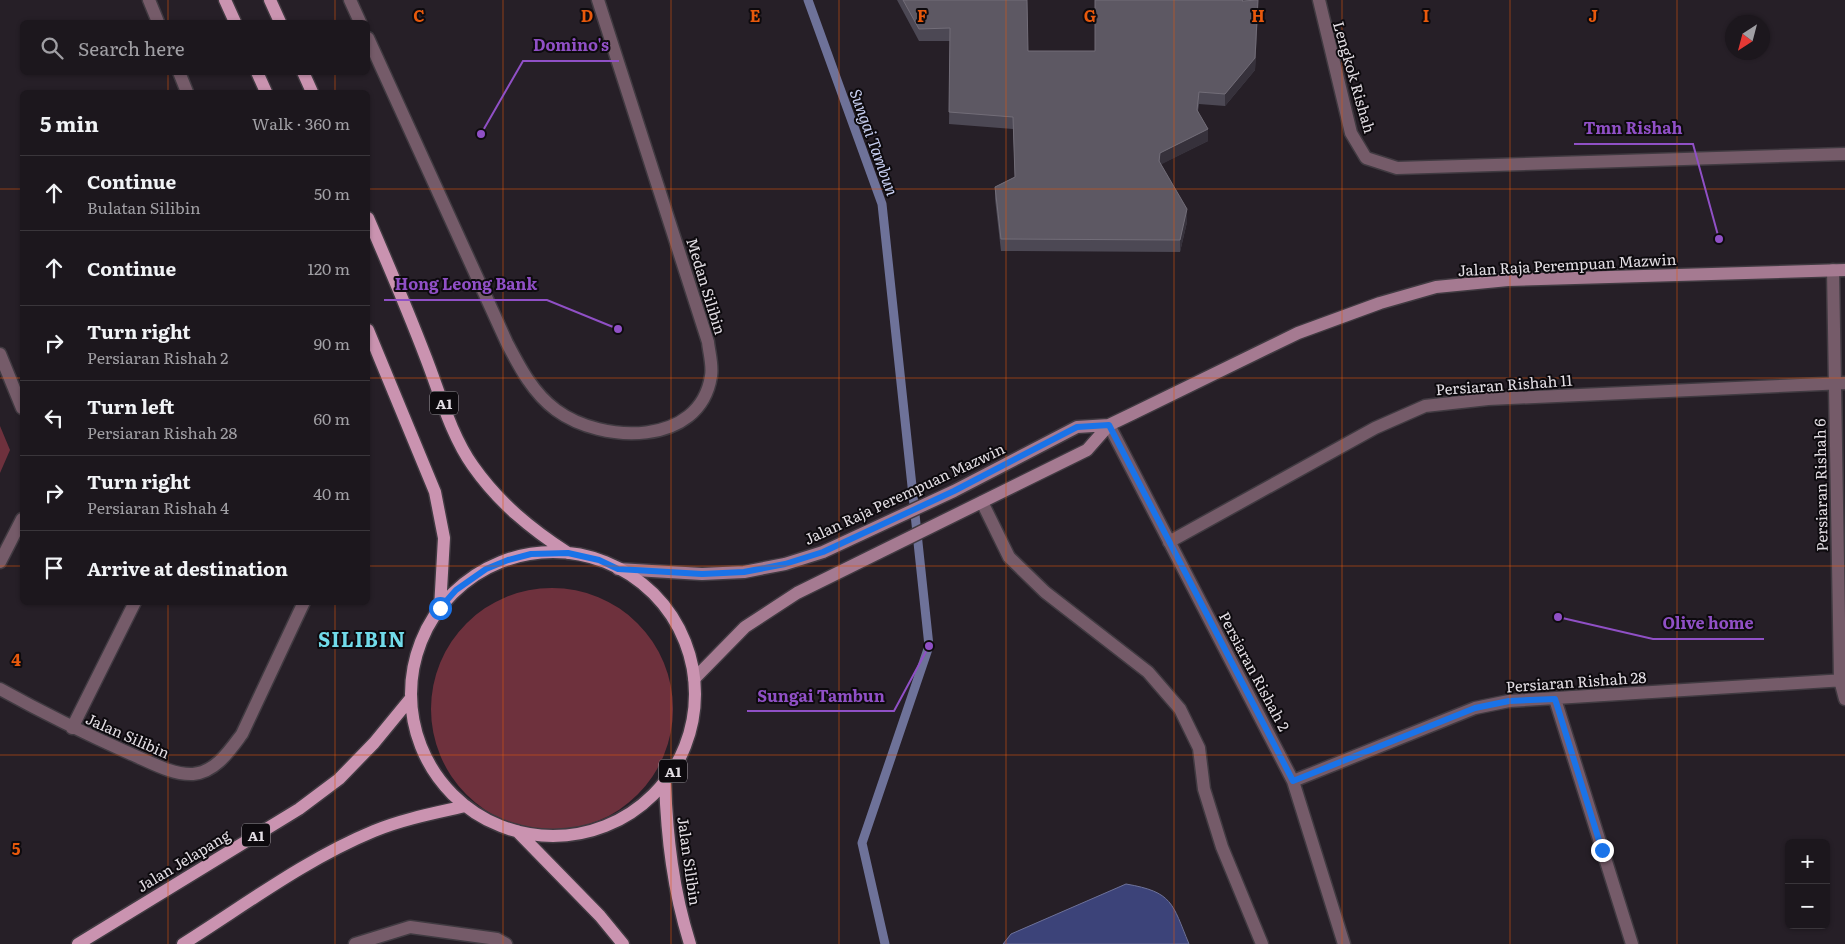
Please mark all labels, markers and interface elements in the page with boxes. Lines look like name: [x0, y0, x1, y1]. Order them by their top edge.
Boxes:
text: C: [413, 3, 425, 27]
text: D: [581, 3, 593, 27]
text: E: [750, 3, 761, 27]
text: F: [917, 3, 927, 27]
text: G: [1084, 3, 1096, 27]
text: H: [1251, 3, 1265, 27]
text: I: [1423, 3, 1429, 27]
text: J: [1588, 3, 1598, 27]
north arrow: [1725, 15, 1770, 60]
street label: Lengkok Rishah: [1328, 18, 1382, 136]
search box: [20, 20, 370, 75]
callout: Domino's: [523, 30, 619, 61]
text: Domino's: [533, 32, 609, 56]
icon: search: [38, 34, 66, 62]
text: Search here: [78, 34, 185, 62]
water label: Sungai Tambun: [845, 85, 906, 199]
text: 5 min: [40, 107, 99, 138]
text: Walk · 360 m: [252, 111, 350, 135]
callout: Tmn Rishah: [1574, 113, 1693, 144]
text: Tmn Rishah: [1584, 115, 1682, 139]
text: Continue: [87, 167, 176, 195]
icon: ahead: [40, 179, 68, 207]
text: 50 m: [314, 181, 350, 205]
text: Bulatan Silibin: [87, 195, 201, 219]
street label: Medan Silibin: [681, 235, 733, 337]
street label: Jalan Raja Perempuan Mazwin: [1457, 247, 1677, 281]
icon: ahead: [40, 254, 68, 282]
text: Continue: [87, 254, 176, 282]
text: 120 m: [307, 256, 350, 280]
callout: Hong Leong Bank: [384, 269, 547, 300]
text: Hong Leong Bank: [395, 271, 537, 295]
text: Turn right: [87, 317, 191, 345]
icon: right: [40, 329, 68, 357]
text: 90 m: [314, 331, 350, 355]
text: Persiaran Rishah 2: [87, 345, 228, 369]
street label: Persiaran Rishah 11: [1435, 368, 1573, 400]
text: Turn left: [87, 392, 174, 420]
road number: A1: [430, 392, 458, 414]
icon: left: [40, 404, 68, 432]
text: 60 m: [313, 406, 350, 430]
street label: Persiaran Rishah 6: [1807, 418, 1833, 552]
text: Persiaran Rishah 28: [87, 420, 237, 444]
street label: Jalan Raja Perempuan Mazwin: [800, 436, 1008, 550]
text: Turn right: [87, 467, 191, 495]
icon: right: [40, 479, 68, 507]
text: 40 m: [313, 481, 350, 505]
text: Persiaran Rishah 4: [87, 495, 229, 519]
icon: arrive: [40, 554, 68, 582]
text: Arrive at destination: [87, 554, 288, 582]
route start: [429, 597, 452, 620]
street label: Persiaran Rishah 2: [1214, 607, 1296, 735]
callout: Olive home: [1653, 608, 1764, 639]
text: Olive home: [1662, 610, 1754, 634]
district label: SILIBIN: [318, 623, 406, 653]
text: 4: [11, 647, 21, 671]
street label: Persiaran Rishah 28: [1505, 665, 1647, 697]
callout: Sungai Tambun: [747, 680, 894, 711]
text: Sungai Tambun: [757, 683, 885, 707]
street label: Jalan Silibin: [82, 706, 174, 764]
road number: A1: [659, 759, 687, 782]
street label: Jalan Silibin: [672, 815, 708, 907]
street label: Jalan Jelapang: [132, 823, 235, 897]
road number: A1: [242, 824, 270, 846]
text: 5: [12, 836, 21, 860]
route end: [1591, 839, 1614, 862]
map controls: [1785, 839, 1830, 929]
button: +: [1785, 839, 1830, 884]
button: −: [1785, 884, 1830, 929]

